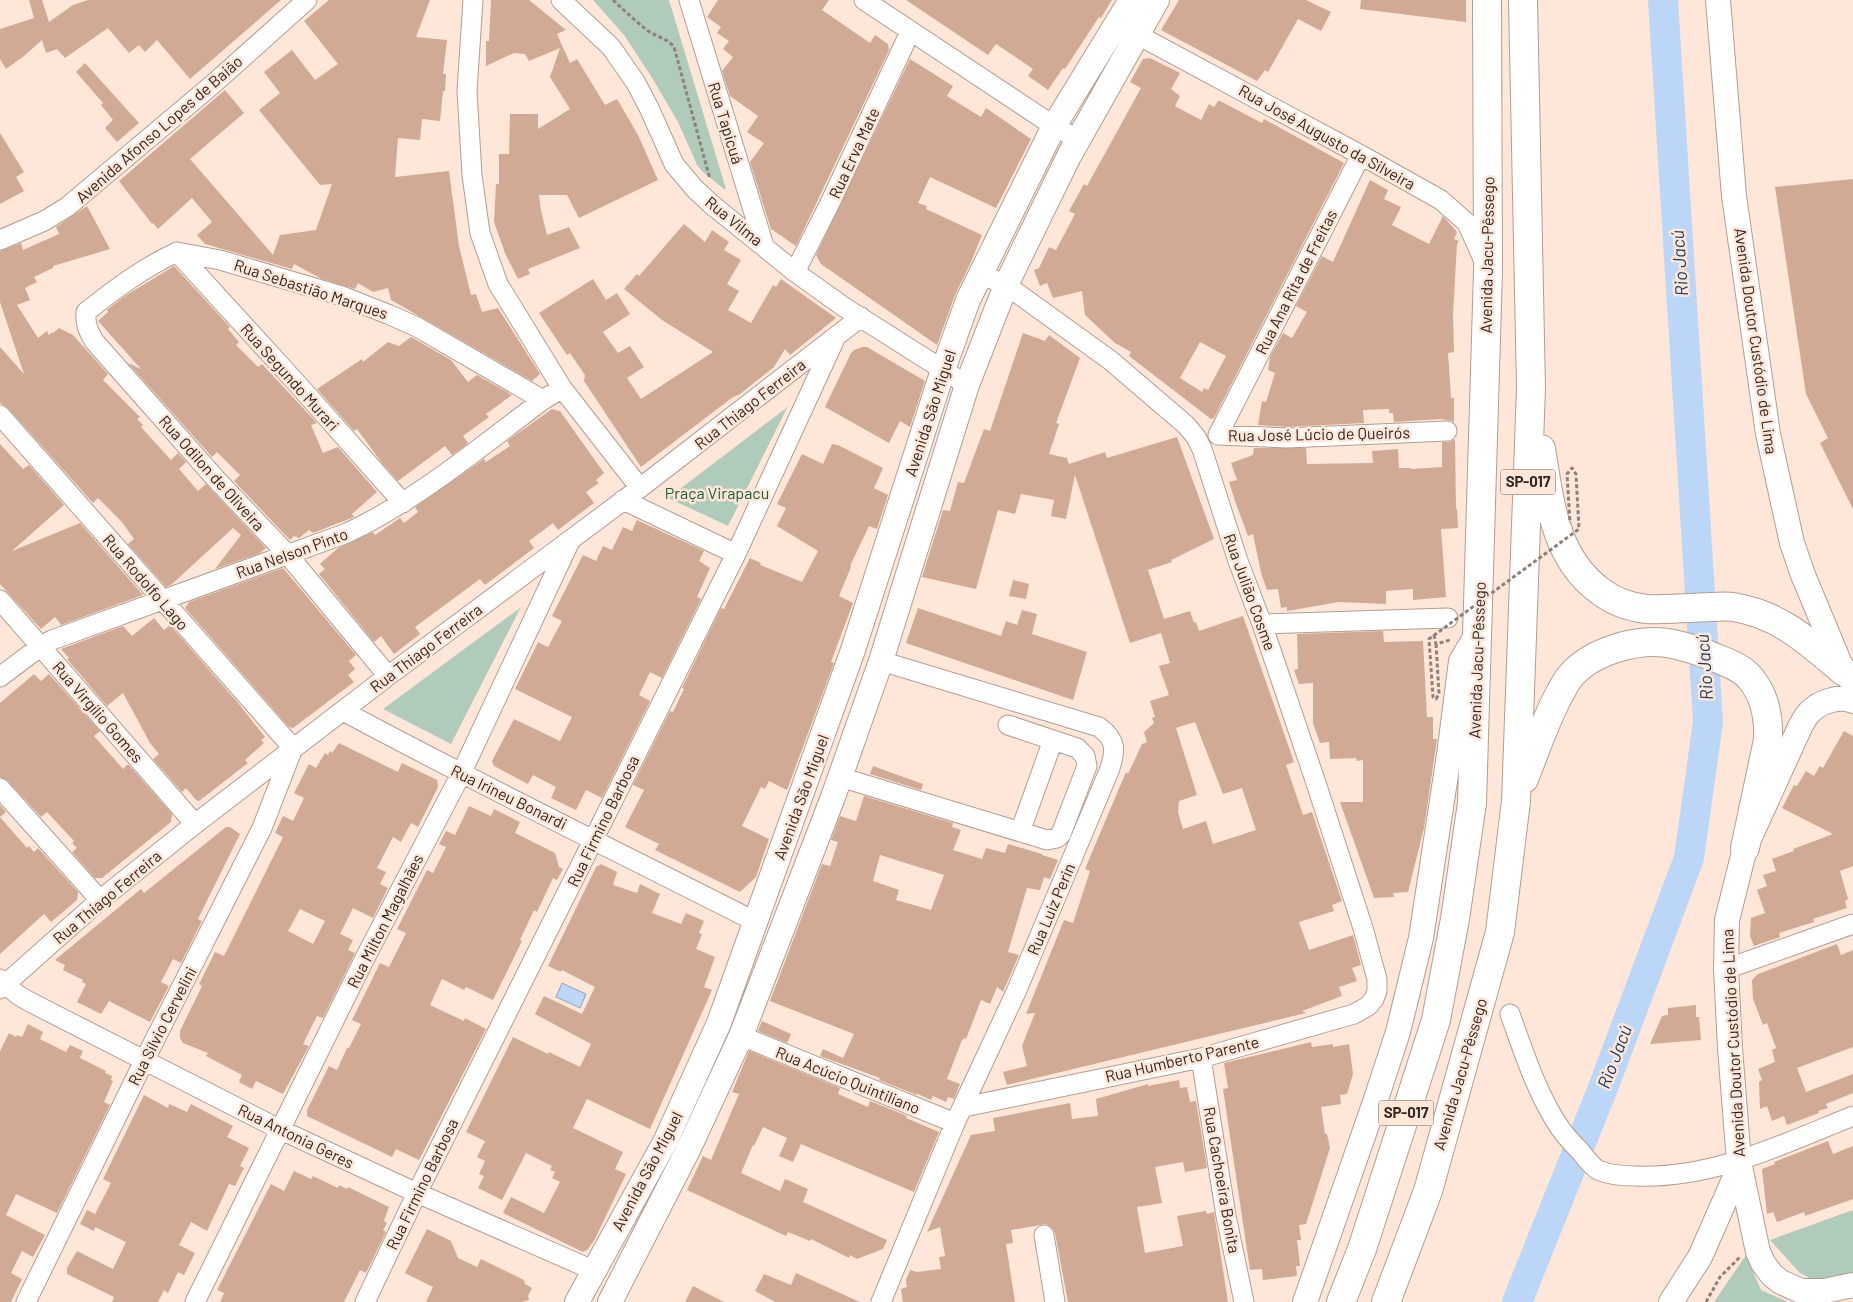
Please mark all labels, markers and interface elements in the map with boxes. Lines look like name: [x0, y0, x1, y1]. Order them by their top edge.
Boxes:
street label: Avenida Afonso Lopes de Baião: [71, 51, 246, 206]
street label: Rua Tapicuá: [705, 80, 748, 166]
street label: Rua José Augusto da Silveira: [1236, 80, 1419, 193]
street label: Rua Erva Mate: [824, 104, 883, 201]
street label: Avenida Jacu-Pêssego: [1476, 176, 1497, 334]
street label: Rua Vilma: [702, 192, 767, 249]
street label: Rua Ana Rita de Freitas: [1251, 206, 1340, 357]
street label: Avenida Doutor Custódio de Lima: [1731, 227, 1782, 455]
water label: Rio Jacú: [1666, 229, 1692, 297]
street label: Rua Sebastião Marques: [232, 255, 391, 322]
street label: Rua Segundo Murari: [237, 319, 344, 434]
street label: Avenida São Miguel: [900, 347, 959, 479]
street label: Rua Thiago Ferreira: [691, 354, 809, 453]
street label: Rua Odilon de Oliveira: [156, 411, 269, 534]
street label: Rua José Lúcio de Queirós: [1228, 422, 1410, 445]
road number: SP-017: [1500, 470, 1556, 494]
park label: Praça Virapacu: [665, 483, 769, 502]
street label: Rua Nelson Pinto: [233, 524, 350, 582]
street label: Rua Rodolfo Lago: [100, 530, 193, 633]
street label: Rua Julião Cosme: [1221, 531, 1280, 653]
street label: Avenida Jacu-Pêssego: [1464, 581, 1489, 739]
street label: Rua Thiago Ferreira: [366, 599, 485, 696]
water label: Rio Jacú: [1691, 633, 1717, 701]
street label: Rua Virgílio Gomes: [49, 657, 148, 766]
street label: Avenida São Miguel: [769, 732, 832, 862]
street label: Rua Firmino Barbosa: [563, 752, 643, 889]
street label: Rua Irineu Bonardi: [448, 760, 570, 833]
street label: Rua Thiago Ferreira: [49, 846, 165, 947]
street label: Rua Milton Magalhães: [343, 851, 427, 991]
street label: Rua Luiz Perin: [1023, 860, 1078, 958]
street label: Avenida Doutor Custódio de Lima: [1717, 929, 1748, 1158]
street label: Rua Sílvio Cervelini: [123, 963, 200, 1088]
street label: Avenida Jacu-Pêssego: [1429, 996, 1490, 1152]
water label: Rio Jacú: [1592, 1022, 1636, 1092]
street label: Rua Humberto Parente: [1103, 1032, 1261, 1085]
street label: Rua Acúcio Quintiliano: [773, 1042, 923, 1117]
street label: Rua Antonia Geres: [235, 1099, 357, 1172]
road number: SP-017: [1378, 1100, 1434, 1126]
street label: Rua Cachoeira Bonita: [1200, 1105, 1245, 1255]
street label: Avenida São Miguel: [607, 1108, 686, 1234]
street label: Rua Firmino Barbosa: [382, 1115, 462, 1252]

